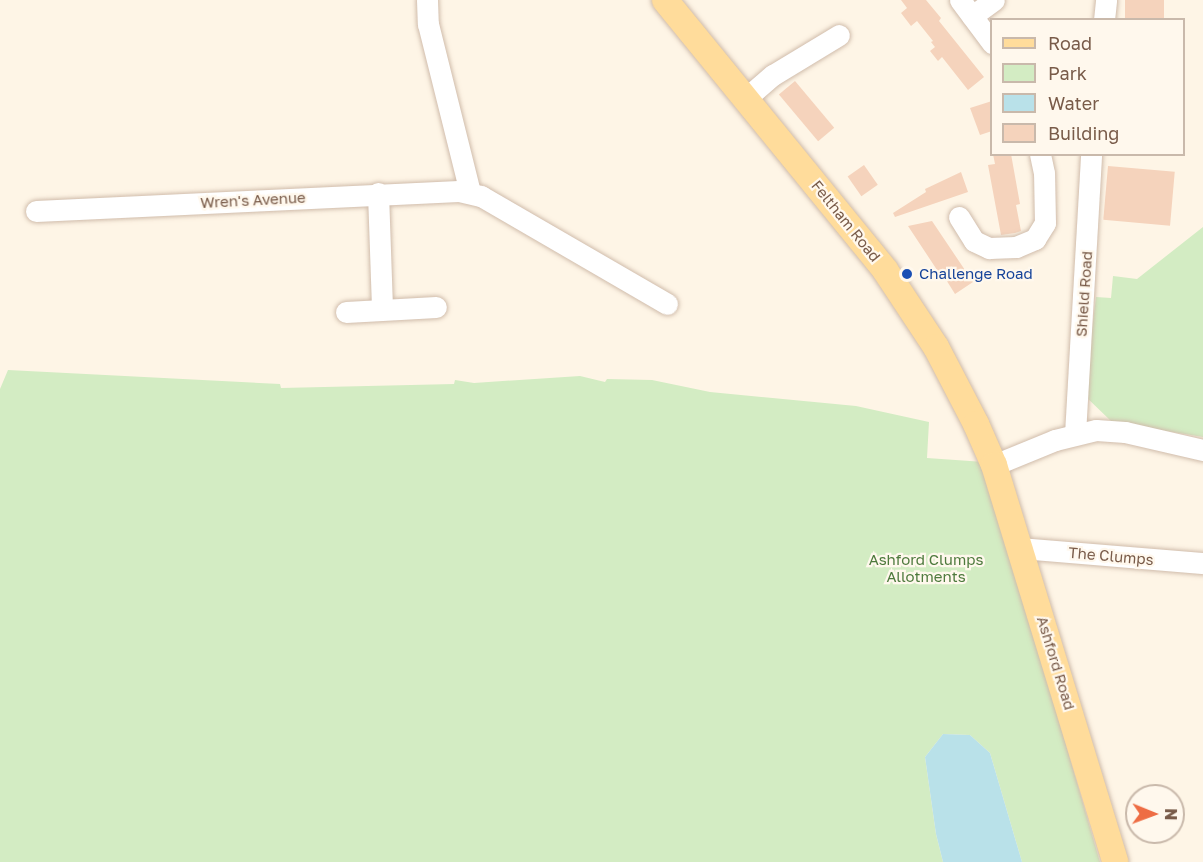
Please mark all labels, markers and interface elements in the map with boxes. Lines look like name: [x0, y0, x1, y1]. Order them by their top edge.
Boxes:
legend: [990, 18, 1185, 156]
text: Road: [1048, 32, 1092, 54]
text: Park: [1048, 62, 1087, 84]
text: Water: [1048, 92, 1099, 114]
text: Building: [1048, 122, 1119, 144]
street label: Feltham Road: [808, 177, 884, 265]
street label: Wren's Avenue: [200, 188, 306, 212]
street label: Shield Road: [1072, 251, 1096, 337]
place label: Challenge Road: [919, 265, 1033, 283]
marker: Challenge Road: [900, 267, 914, 281]
street label: The Clumps: [1068, 543, 1154, 569]
park label: Ashford Clumps Allotments: [869, 550, 983, 585]
street label: Ashford Road: [1033, 614, 1079, 712]
north arrow: [1125, 784, 1185, 844]
text: N: [1161, 808, 1181, 821]

